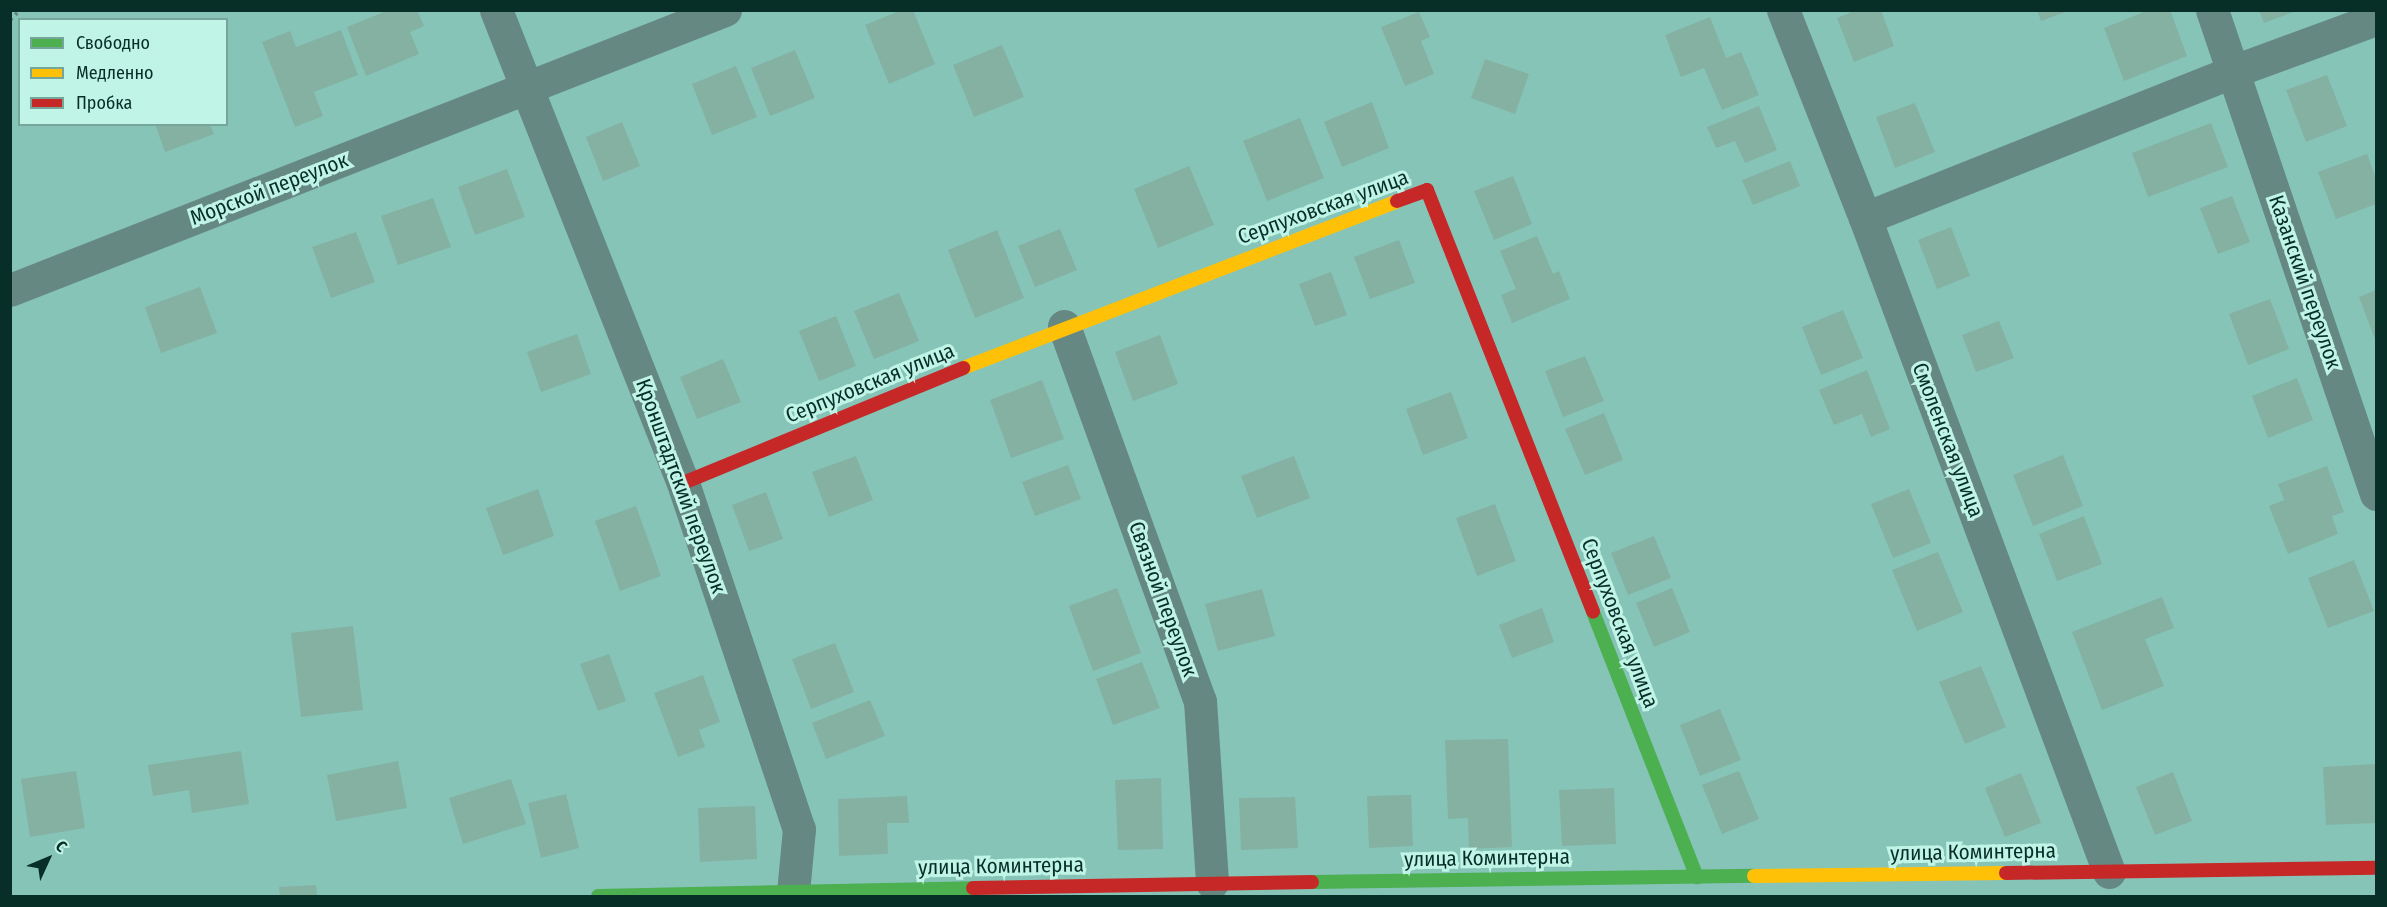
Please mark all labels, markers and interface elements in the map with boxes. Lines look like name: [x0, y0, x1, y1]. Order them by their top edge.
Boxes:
legend: [18, 18, 228, 126]
text: Свободно: [76, 32, 150, 54]
text: Медленно: [76, 62, 154, 84]
text: Пробка: [76, 92, 132, 114]
street label: Морской переулок: [187, 147, 351, 231]
street label: Серпуховская улица: [1234, 164, 1412, 250]
street label: Казанский переулок: [2263, 192, 2347, 372]
street label: Серпуховская улица: [782, 338, 958, 428]
street label: Смоленская улица: [1907, 359, 1989, 521]
street label: Кронштадтский переулок: [630, 375, 732, 597]
street label: Связной переулок: [1123, 518, 1203, 680]
street label: Серпуховская улица: [1576, 535, 1664, 711]
north arrow: [18, 829, 78, 889]
text: С: [52, 837, 71, 856]
street label: улица Коминтерна: [1890, 838, 2056, 866]
street label: улица Коминтерна: [1404, 844, 1570, 872]
street label: улица Коминтерна: [918, 852, 1084, 880]

